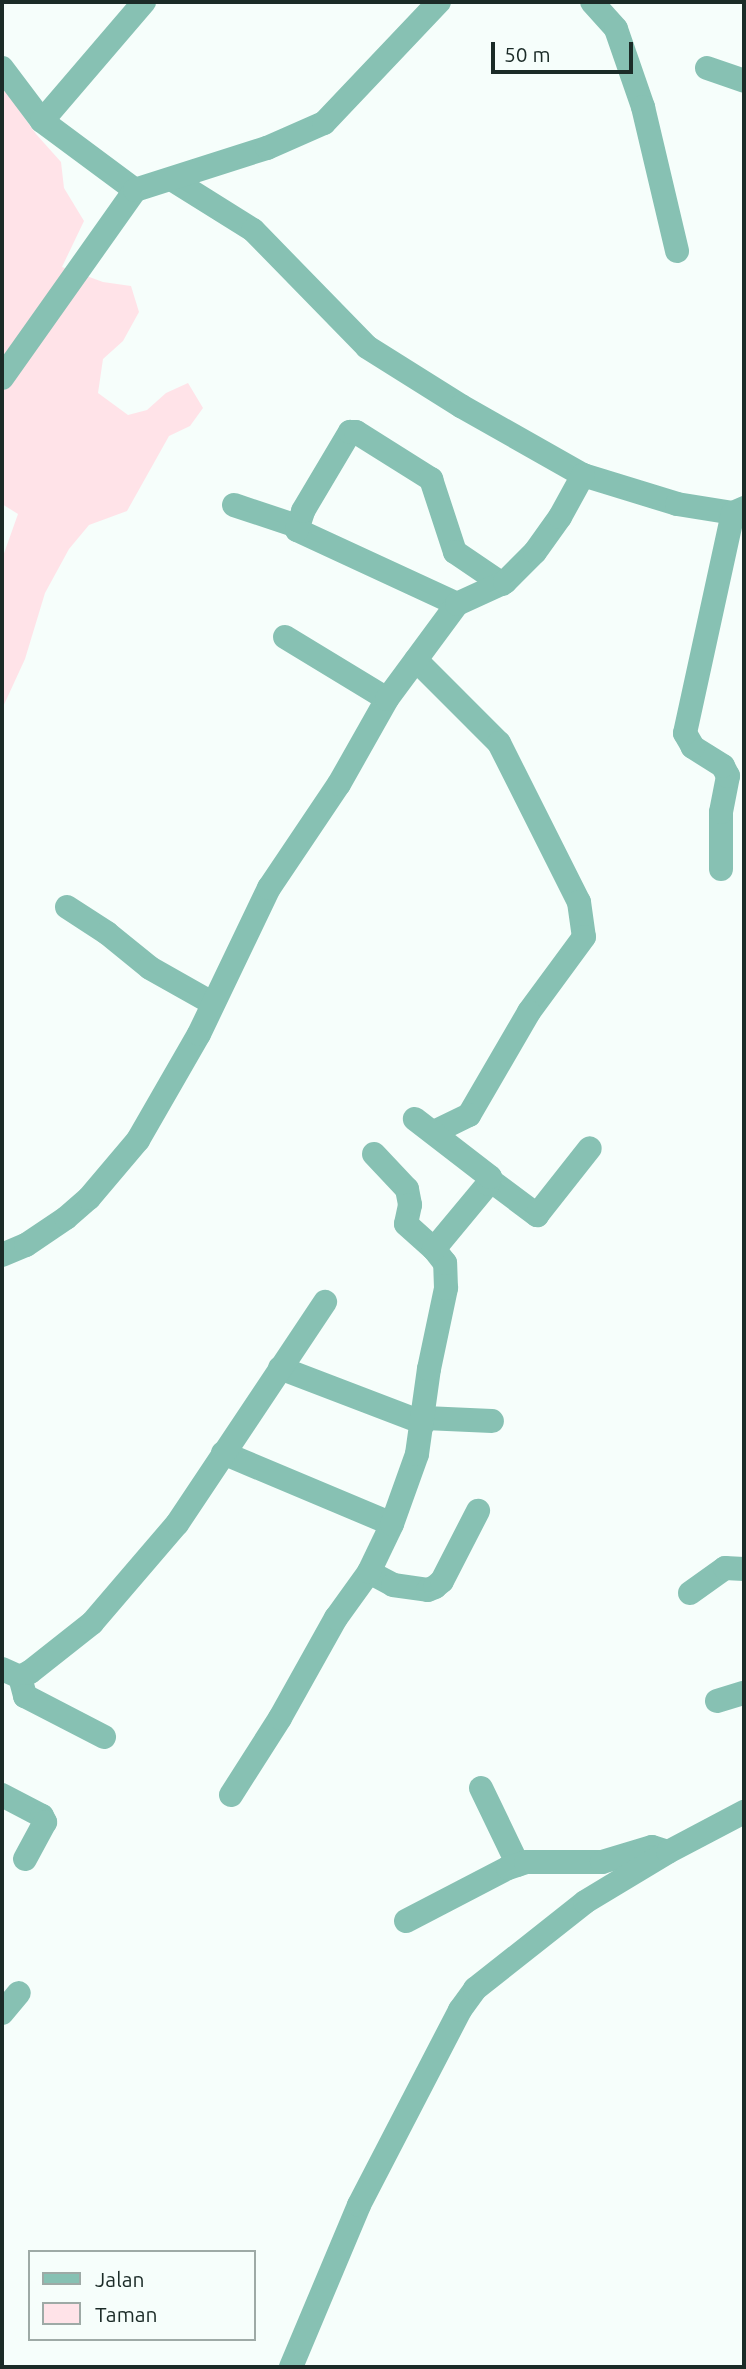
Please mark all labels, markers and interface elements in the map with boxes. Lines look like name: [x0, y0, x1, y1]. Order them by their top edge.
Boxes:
scale bar: [494, 28, 636, 72]
text: 50 m: [504, 42, 551, 66]
legend: [28, 2250, 256, 2341]
text: Jalan: [95, 2267, 144, 2291]
text: Taman: [95, 2302, 158, 2326]

